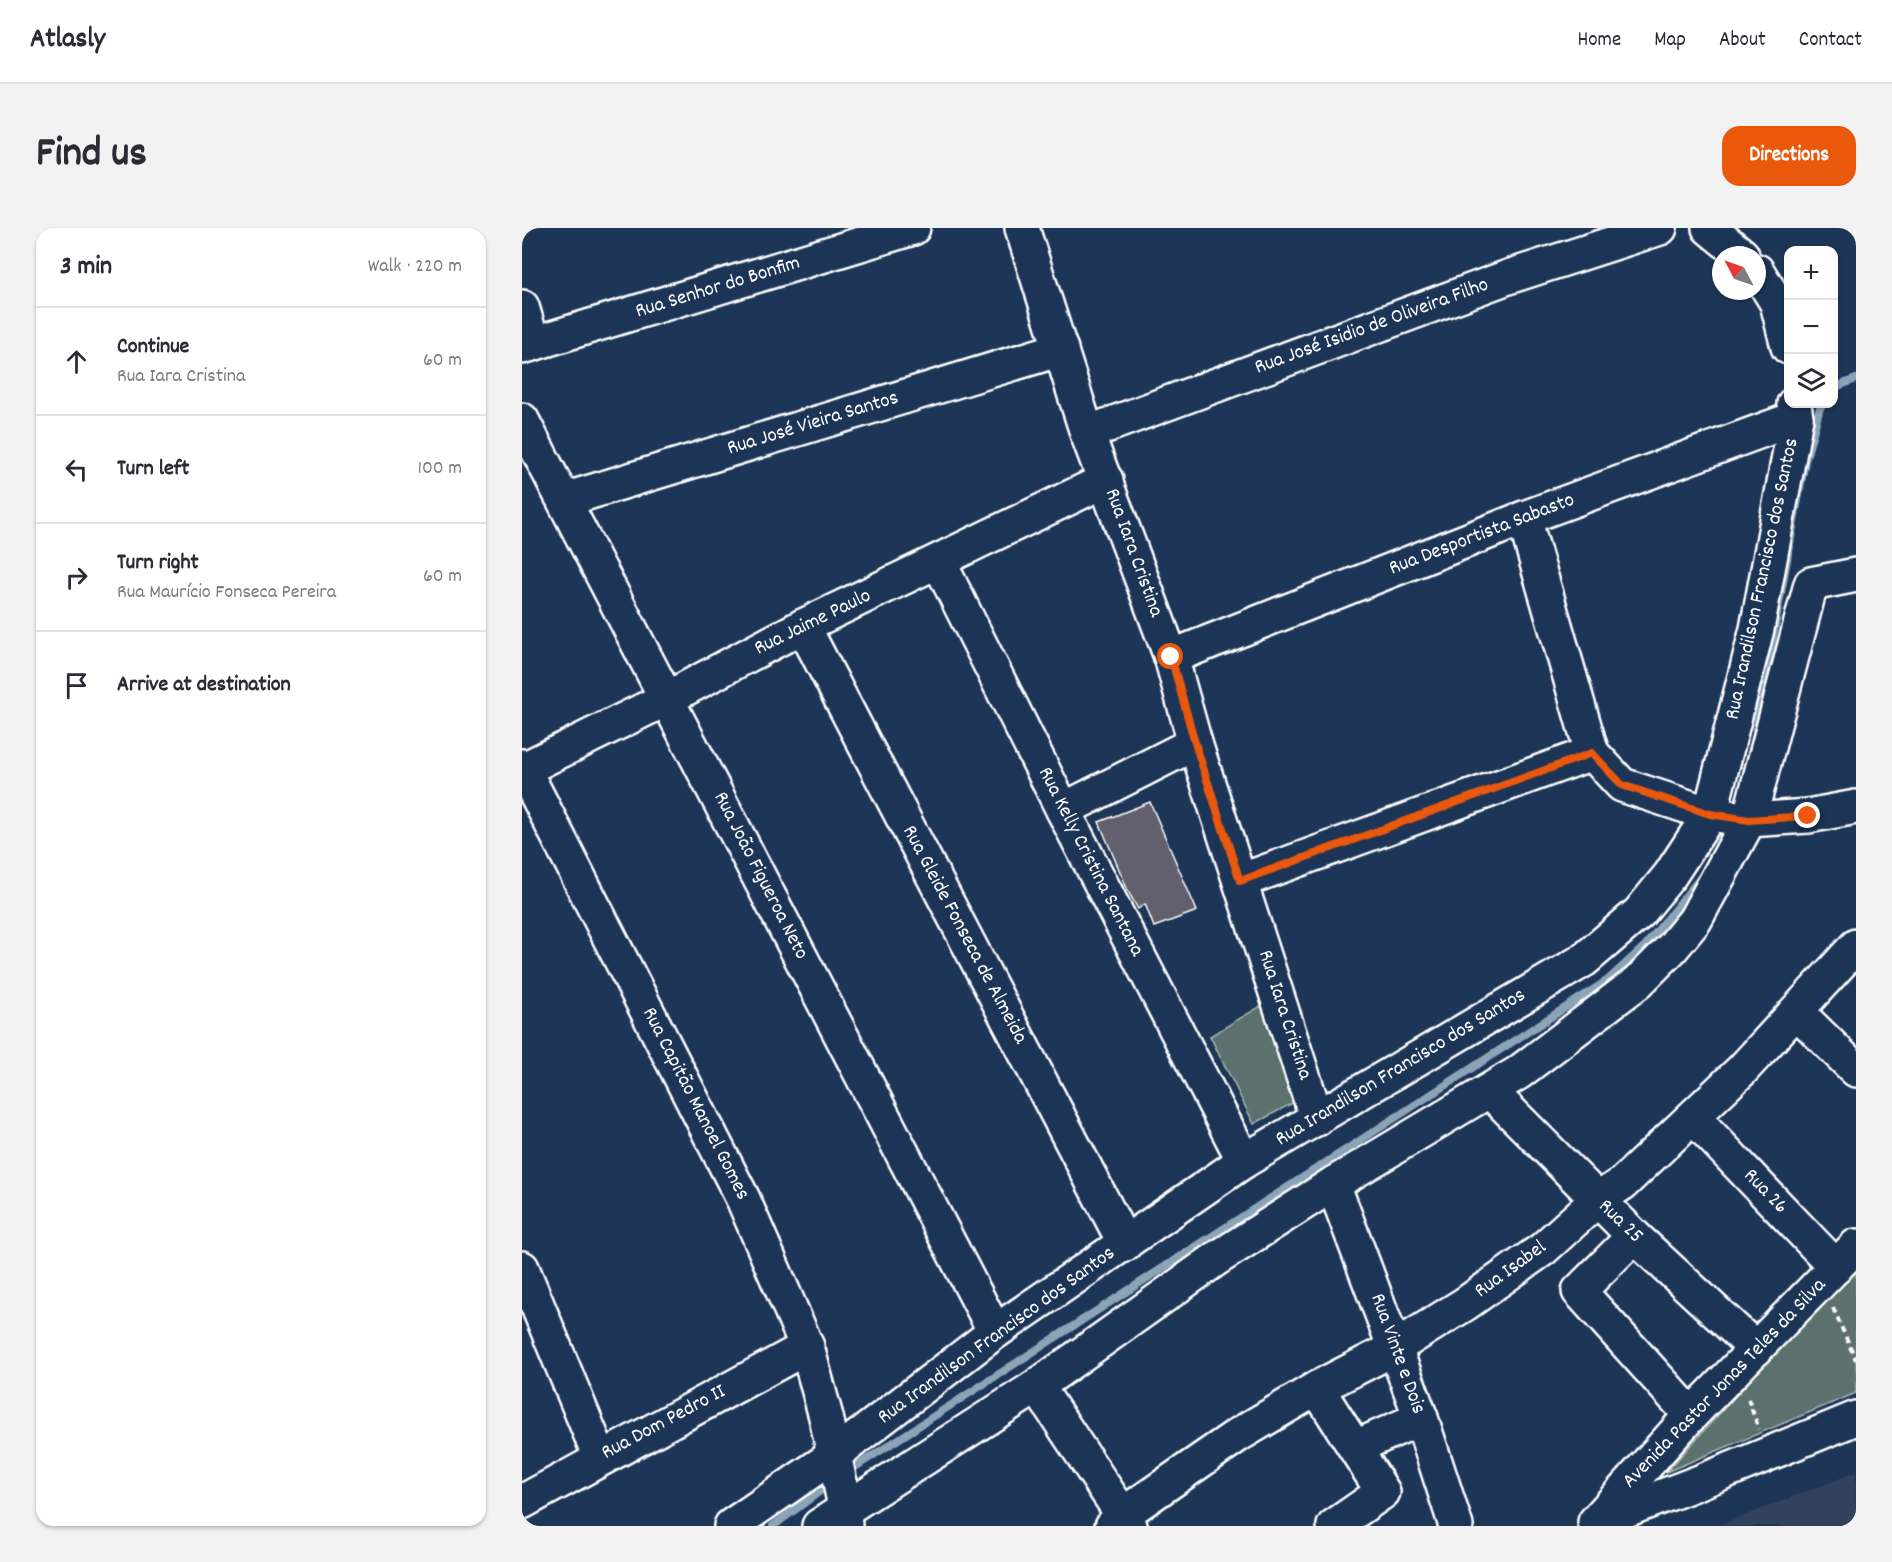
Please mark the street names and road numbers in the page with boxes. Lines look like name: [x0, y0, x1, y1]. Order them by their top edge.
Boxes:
street label: Rua Senhor do Bonfim: [632, 249, 804, 327]
street label: Rua José Isidio de Oliveira Filho: [1251, 271, 1493, 383]
street label: Rua José Vieira Santos: [724, 384, 902, 464]
street label: Rua Irandilson Francisco dos Santos: [1718, 435, 1808, 723]
street label: Rua Iara Cristina: [1096, 485, 1171, 623]
street label: Rua Desportista Sabasto: [1385, 486, 1579, 584]
street label: Rua Jaime Paulo: [750, 582, 876, 664]
street label: Rua Kelly Cristina Santana: [1029, 762, 1151, 963]
street label: Rua João Figueroa Neto: [705, 787, 815, 965]
street label: Rua Gleide Fonseca de Almeida: [894, 820, 1035, 1051]
street label: Rua Iara Cristina: [1249, 946, 1319, 1085]
street label: Rua Irandilson Francisco dos Santos: [1270, 981, 1532, 1155]
street label: Rua Capitão Manoel Gomes: [633, 1002, 757, 1206]
street label: Rua 26: [1736, 1162, 1794, 1222]
street label: Rua 25: [1591, 1193, 1649, 1251]
street label: Rua Isabel: [1469, 1234, 1553, 1306]
street label: Rua Irandilson Francisco dos Santos: [872, 1239, 1122, 1433]
street label: Avenida Pastor Jonas Teles da Silva: [1616, 1271, 1835, 1496]
street label: Rua Vinte e Dois: [1361, 1290, 1433, 1418]
street label: Rua Dom Pedro II: [596, 1377, 732, 1468]

